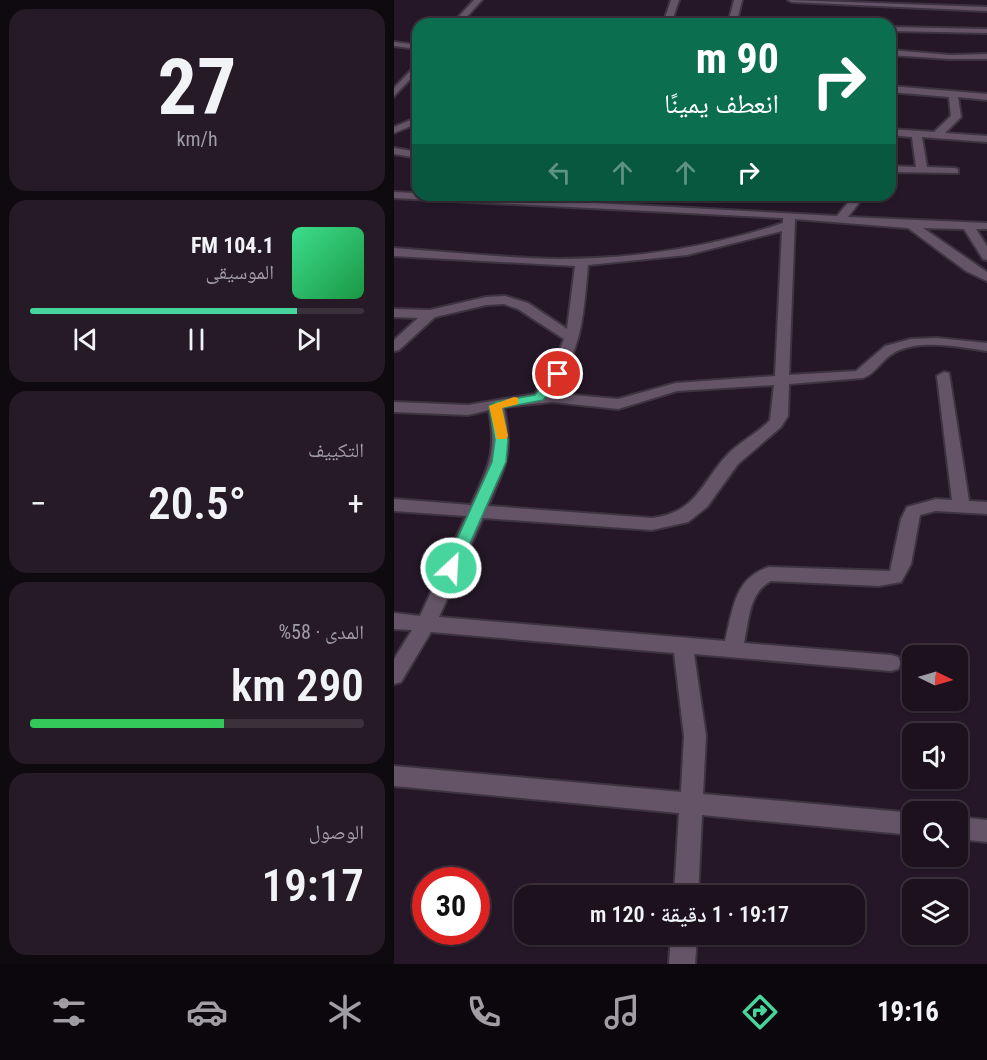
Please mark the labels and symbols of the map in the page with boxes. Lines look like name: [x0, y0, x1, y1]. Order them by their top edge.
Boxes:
pin: [532, 348, 583, 399]
position arrow: [419, 536, 483, 600]
north arrow: [902, 645, 968, 711]
speed limit sign: 30: [412, 867, 490, 945]

